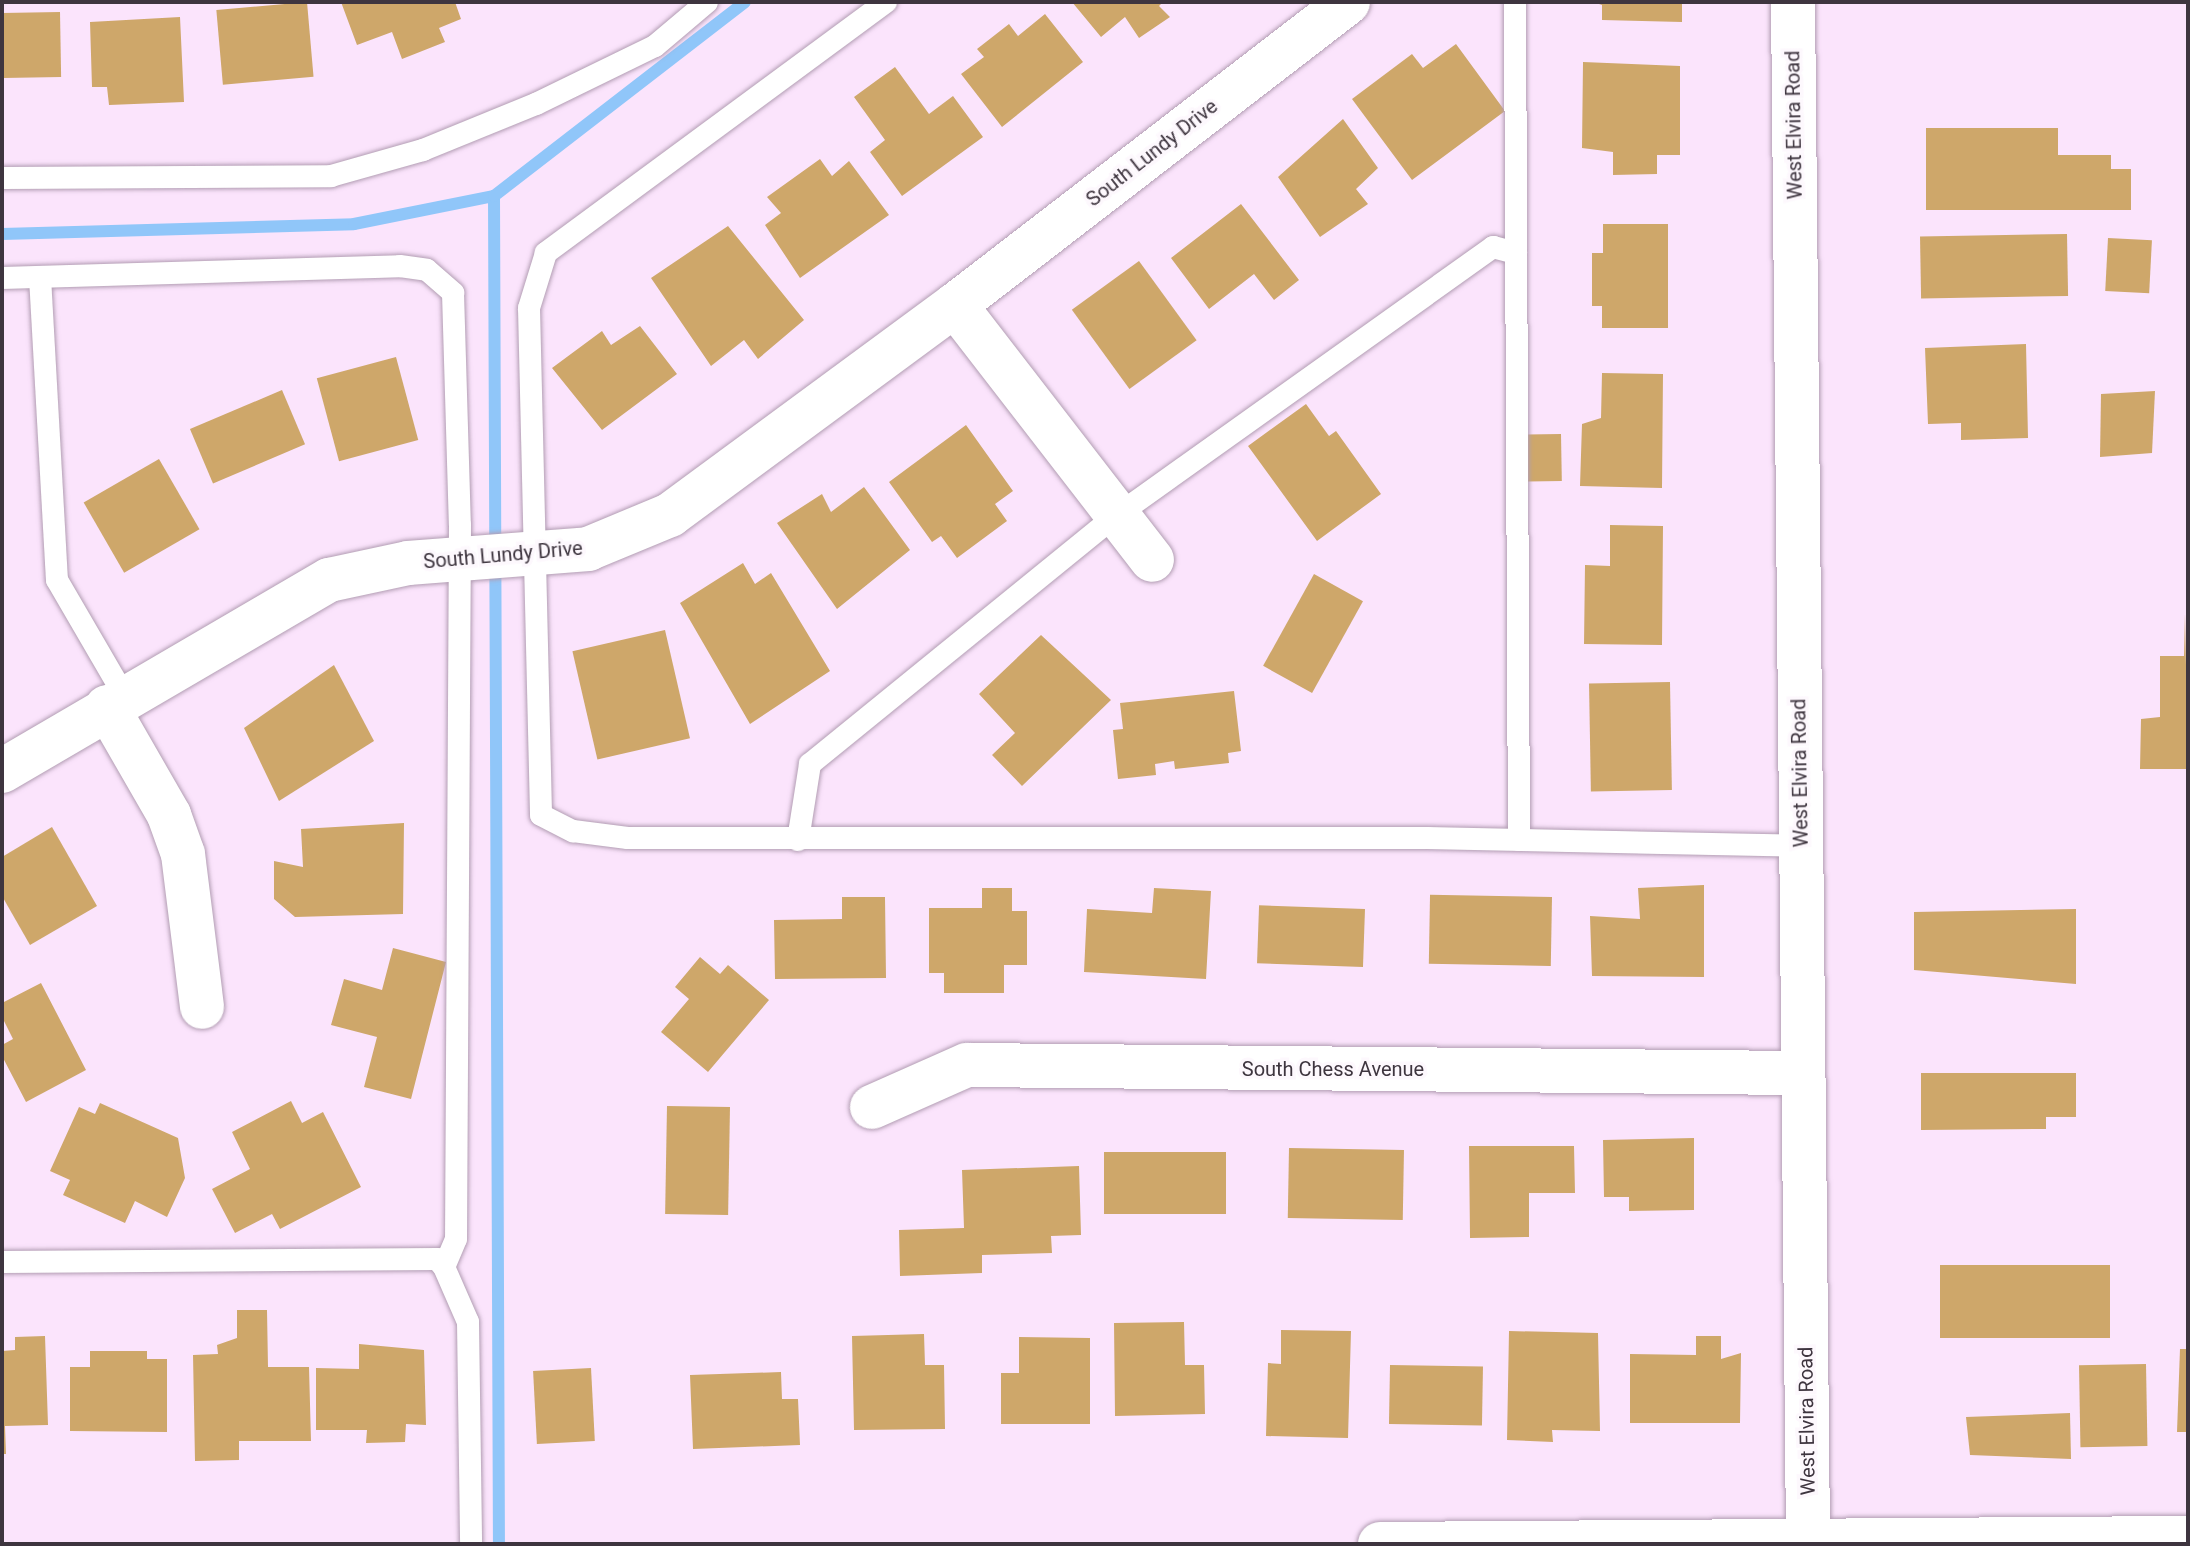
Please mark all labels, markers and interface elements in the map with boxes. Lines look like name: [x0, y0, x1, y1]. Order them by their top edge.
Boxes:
street label: West Elvira Road: [1781, 50, 1807, 200]
street label: South Lundy Drive: [1082, 94, 1222, 212]
street label: South Lundy Drive: [422, 536, 584, 574]
street label: West Elvira Road: [1787, 698, 1813, 848]
street label: South Chess Avenue: [1242, 1057, 1424, 1081]
street label: West Elvira Road: [1794, 1346, 1820, 1496]

